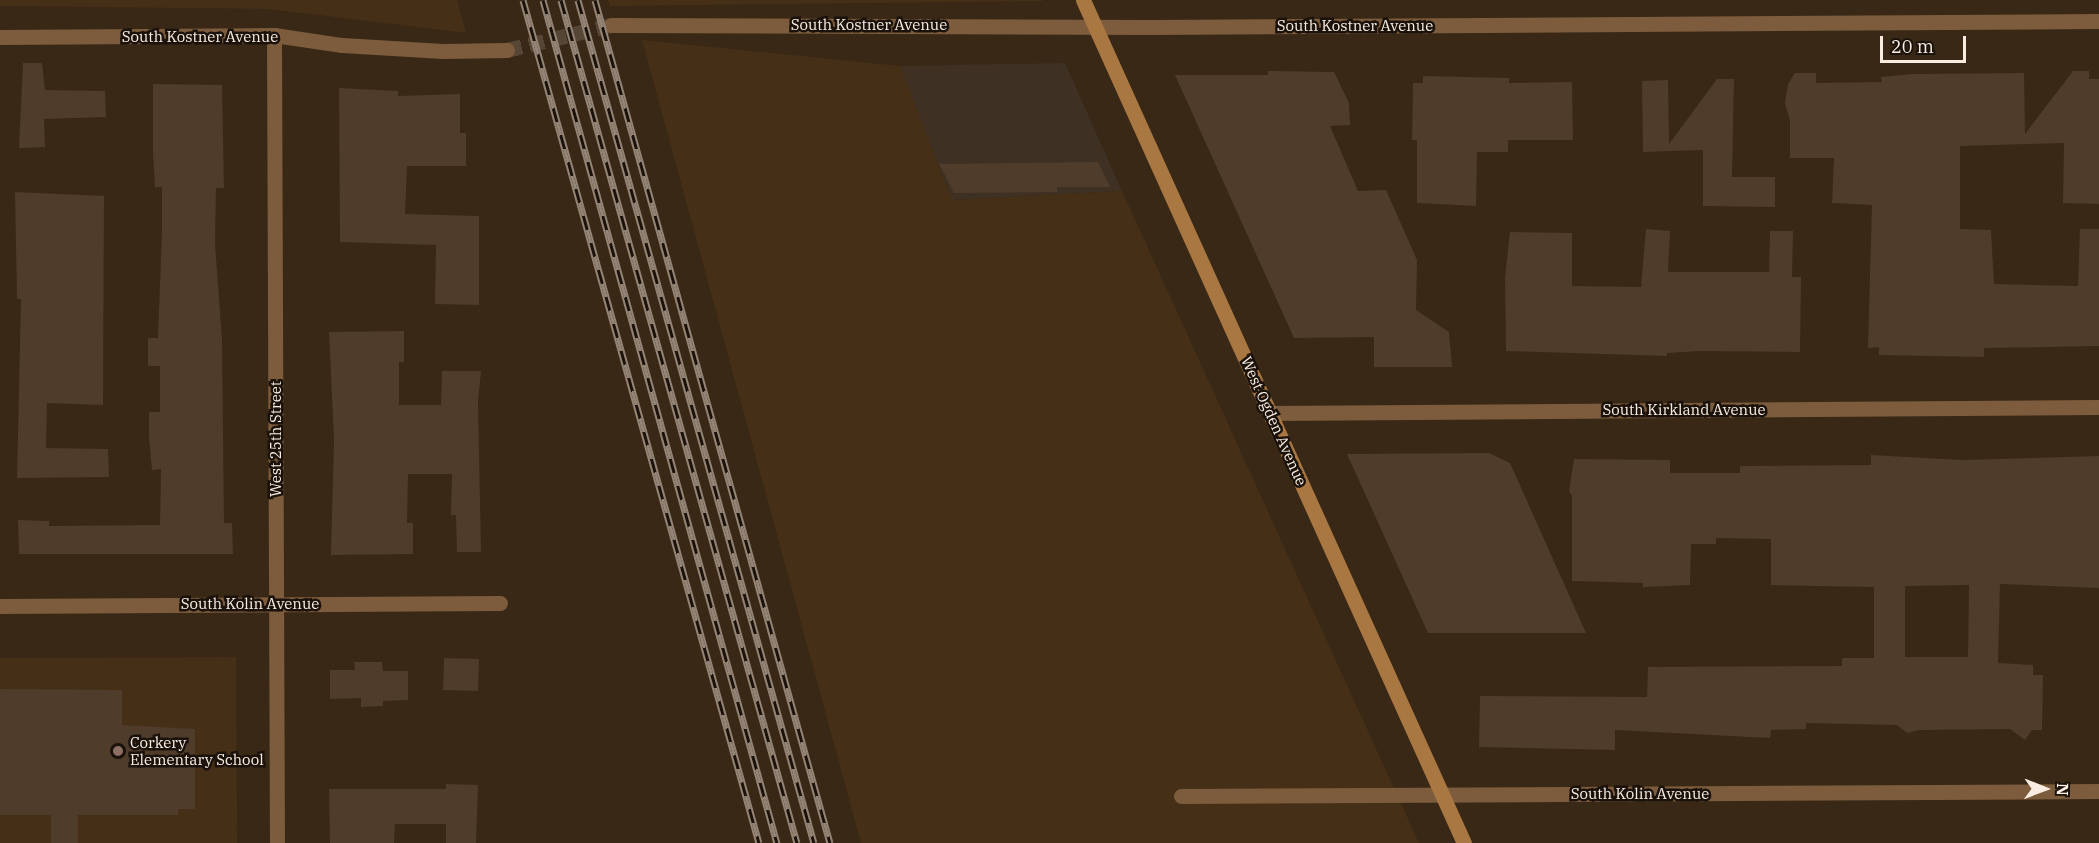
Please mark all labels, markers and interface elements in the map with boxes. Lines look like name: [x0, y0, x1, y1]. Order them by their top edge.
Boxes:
street label: South Kostner Avenue: [791, 16, 947, 34]
street label: South Kostner Avenue: [1277, 17, 1433, 35]
scale bar: [1883, 24, 1968, 62]
street label: South Kostner Avenue: [122, 28, 278, 46]
text: 20 m: [1891, 35, 1934, 58]
street label: West Ogden Avenue: [1237, 354, 1311, 488]
street label: West 25th Street: [267, 381, 285, 497]
street label: South Kirkland Avenue: [1602, 401, 1766, 419]
street label: South Kolin Avenue: [181, 595, 319, 613]
place label: Corkery Elementary School: [130, 733, 264, 768]
marker: Corkery Elementary School: [111, 744, 125, 758]
north arrow: [2015, 759, 2075, 819]
text: N: [2053, 783, 2073, 796]
street label: South Kolin Avenue: [1571, 785, 1709, 803]

